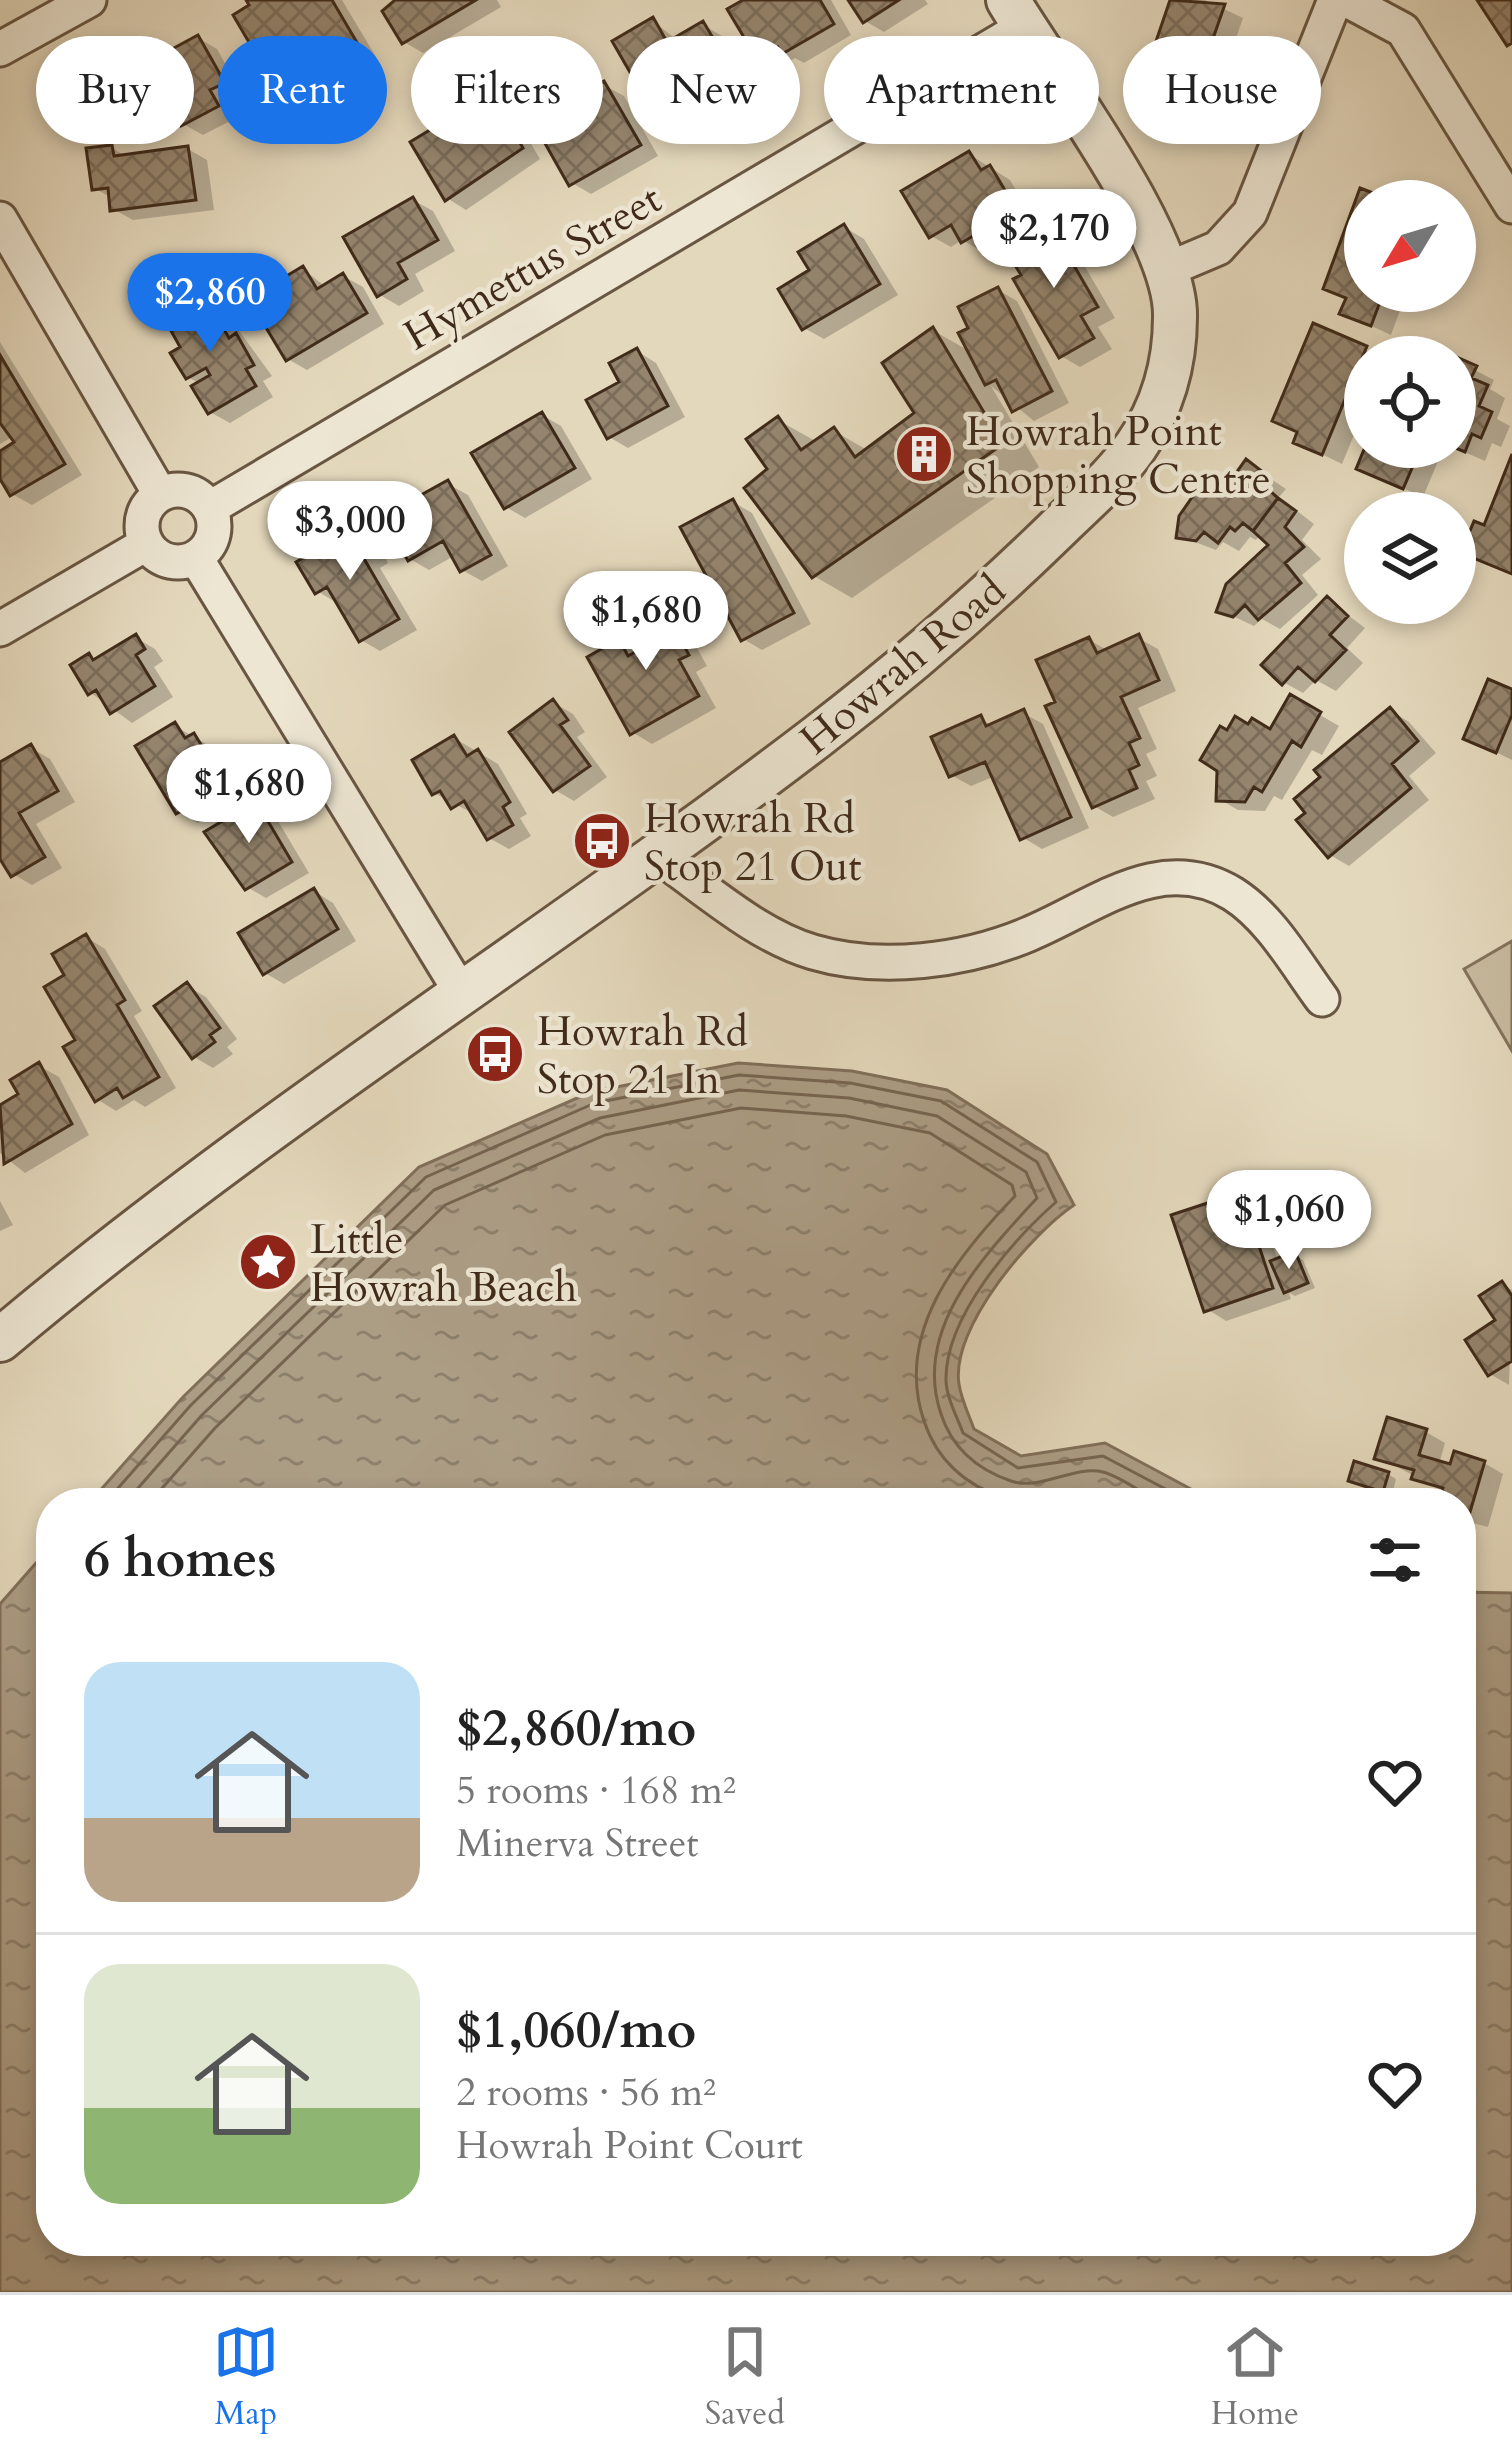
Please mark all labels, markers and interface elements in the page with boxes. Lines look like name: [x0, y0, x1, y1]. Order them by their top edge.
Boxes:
chip: Buy: [36, 36, 194, 144]
chip: Rent: [218, 36, 387, 144]
chip: Filters: [411, 36, 603, 144]
chip: New: [627, 36, 800, 144]
chip: Apartment: [824, 36, 1099, 144]
chip: House: [1123, 36, 1321, 144]
street label: Hymettus Street: [394, 171, 672, 364]
north arrow: [1344, 180, 1476, 312]
map controls: [1344, 180, 1476, 624]
pin: $2,170: [956, 189, 1152, 291]
text: $2,170: [998, 201, 1110, 254]
pin: $2,860: [112, 253, 308, 355]
text: $2,860: [154, 265, 266, 318]
button: locate: [1344, 336, 1476, 468]
place label: Howrah Point Shopping Centre: [966, 403, 1271, 508]
building icon: Howrah Point Shopping Centre: [893, 423, 955, 485]
pin: $3,000: [252, 481, 448, 583]
button: layers: [1344, 492, 1476, 624]
text: $3,000: [294, 493, 406, 546]
street label: Howrah Road: [788, 562, 1018, 768]
pin: $1,680: [548, 571, 744, 673]
text: $1,680: [590, 583, 702, 636]
pin: $1,680: [151, 744, 347, 846]
text: $1,680: [193, 756, 305, 809]
place label: Howrah Rd Stop 21 Out: [644, 790, 862, 895]
bus stop icon: Howrah Rd Stop 21 Out: [571, 810, 633, 872]
place label: Howrah Rd Stop 21 In: [537, 1003, 748, 1108]
bus stop icon: Howrah Rd Stop 21 In: [464, 1023, 526, 1085]
pin: $1,060: [1191, 1170, 1387, 1272]
text: $1,060: [1233, 1182, 1345, 1235]
place label: Little Howrah Beach: [310, 1211, 577, 1316]
place icon: Little Howrah Beach: [237, 1231, 299, 1293]
text: 6 homes: [84, 1525, 276, 1595]
icon: filters: [1362, 1527, 1428, 1593]
text: $2,860/mo: [456, 1694, 696, 1764]
icon: home: [180, 1710, 324, 1854]
icon: heart: [1362, 1749, 1428, 1815]
text: 5 rooms · 168 m²: [456, 1764, 736, 1817]
text: Minerva Street: [456, 1817, 699, 1870]
text: $1,060/mo: [456, 1996, 696, 2066]
icon: home: [180, 2012, 324, 2156]
icon: heart: [1362, 2051, 1428, 2117]
text: 2 rooms · 56 m²: [456, 2066, 716, 2119]
text: Howrah Point Court: [456, 2119, 803, 2172]
tab: Map: [213, 2319, 279, 2436]
tab: Saved: [705, 2319, 785, 2436]
tab: Home: [1211, 2319, 1299, 2436]

